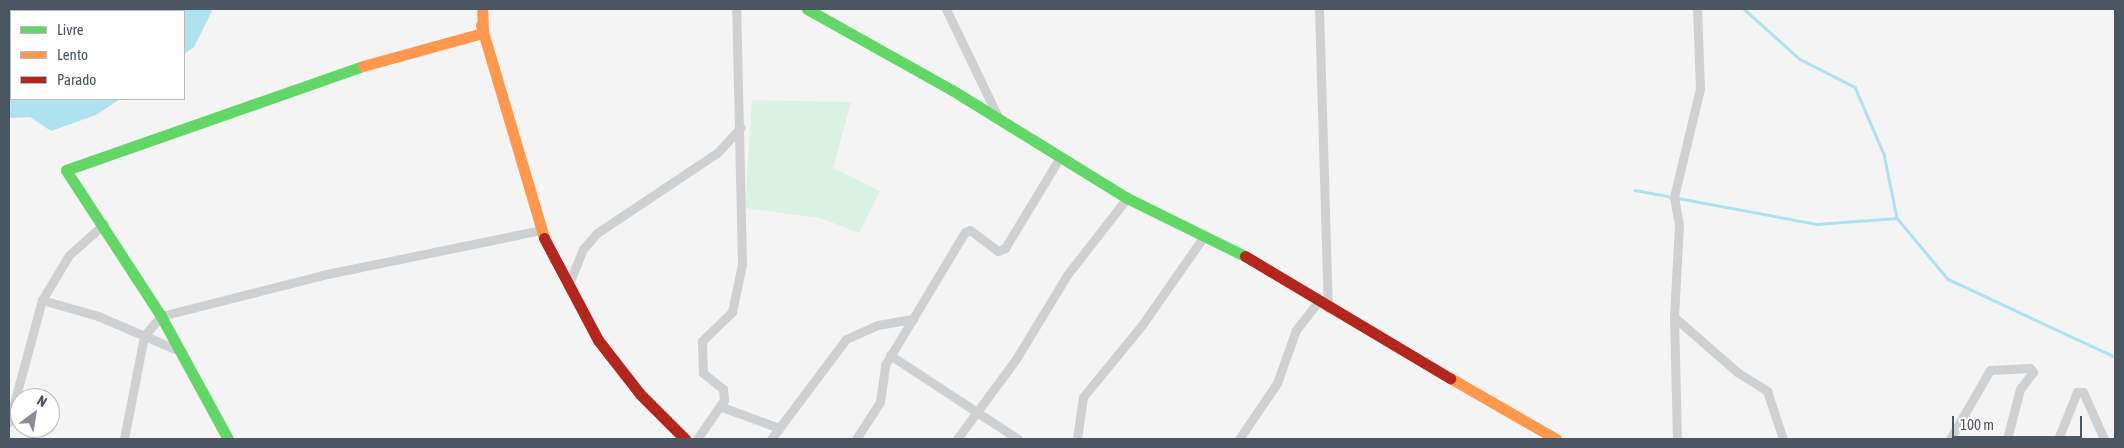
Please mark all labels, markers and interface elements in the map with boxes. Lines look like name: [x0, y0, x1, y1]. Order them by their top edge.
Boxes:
legend: [10, 10, 185, 100]
text: Livre: [57, 21, 84, 38]
text: Lento: [57, 46, 88, 63]
text: Parado: [57, 71, 96, 88]
north arrow: [10, 388, 60, 438]
text: N: [35, 392, 50, 410]
scale bar: [1954, 406, 2084, 438]
text: 100 m: [1960, 416, 1994, 433]

